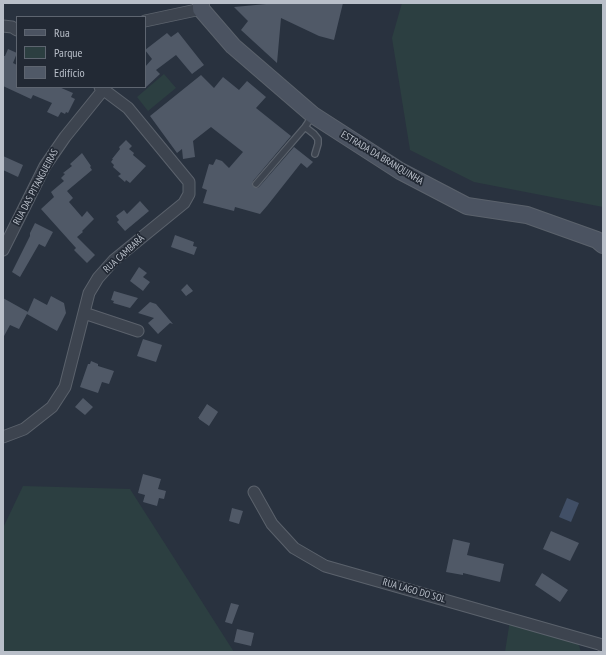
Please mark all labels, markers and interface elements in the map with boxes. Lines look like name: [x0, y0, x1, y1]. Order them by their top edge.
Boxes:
legend: [16, 16, 146, 88]
text: Rua: [54, 25, 70, 40]
text: Parque: [54, 45, 83, 60]
text: Edifício: [54, 65, 85, 80]
street label: ESTRADA DA BRANQUINHA: [339, 129, 425, 187]
street label: RUA DAS PITANGUEIRAS: [11, 147, 61, 227]
street label: RUA CAMBARÁ: [101, 232, 147, 276]
street label: RUA LAGO DO SOL: [381, 576, 447, 606]

